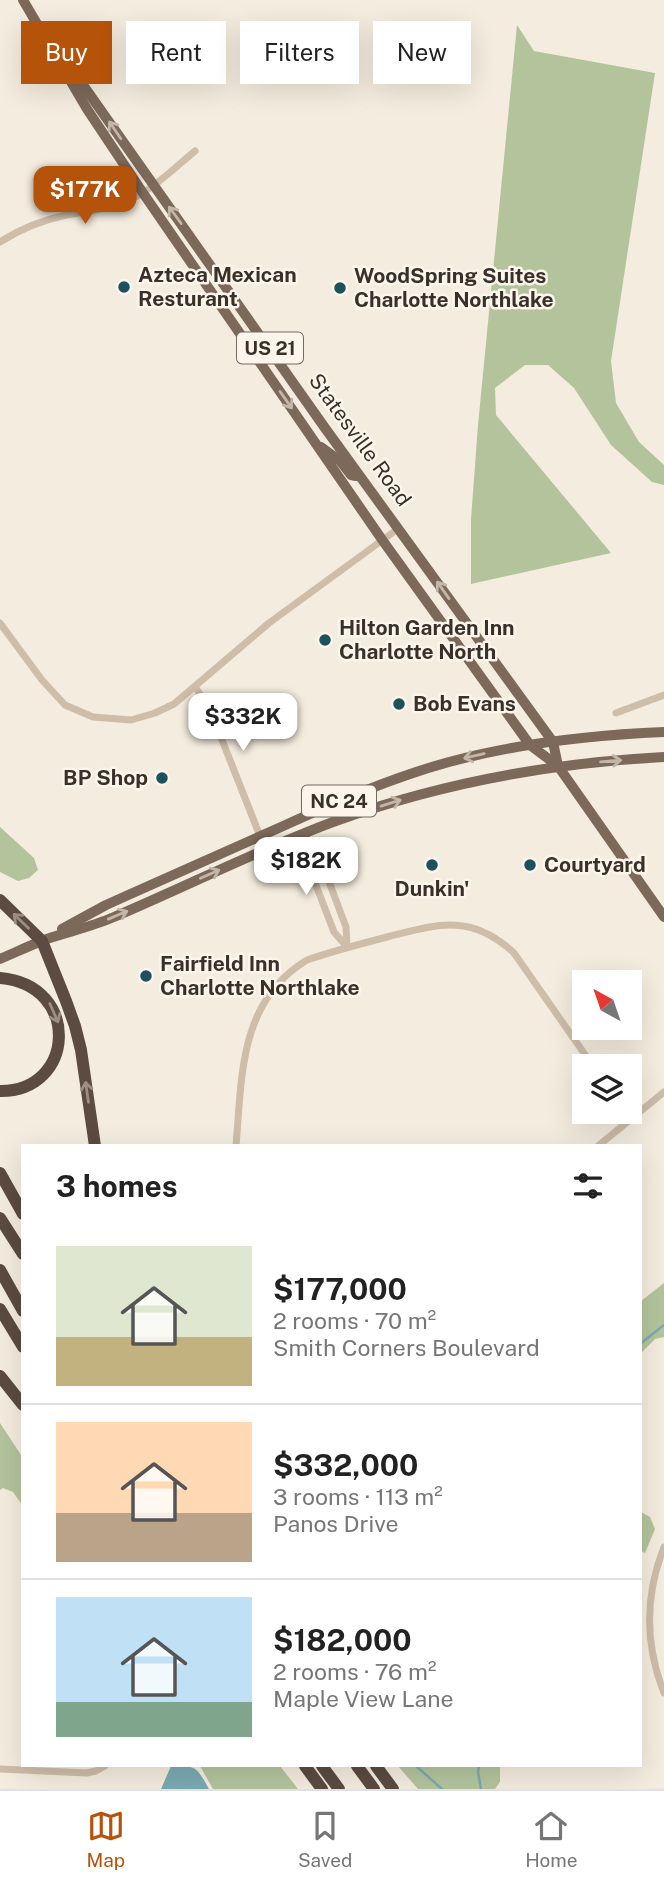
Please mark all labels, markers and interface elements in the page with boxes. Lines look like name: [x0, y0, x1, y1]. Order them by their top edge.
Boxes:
chip: Buy: [21, 21, 112, 84]
chip: Rent: [126, 21, 226, 84]
chip: Filters: [240, 21, 359, 84]
chip: New: [373, 21, 471, 84]
one-way arrow: [107, 121, 122, 140]
pin: $177K: [36, 166, 134, 226]
text: $177K: [50, 175, 120, 202]
one-way arrow: [168, 206, 182, 225]
place label: Azteca Mexican Resturant: [138, 262, 297, 311]
place label: WoodSpring Suites Charlotte Northlake: [354, 263, 554, 312]
marker: Azteca Mexican Resturant: [116, 279, 132, 295]
marker: WoodSpring Suites Charlotte Northlake: [332, 280, 348, 296]
road number: US 21: [237, 332, 303, 364]
street label: Statesville Road: [304, 369, 417, 511]
one-way arrow: [279, 390, 293, 409]
one-way arrow: [436, 581, 450, 600]
place label: Hilton Garden Inn Charlotte North: [339, 615, 515, 664]
marker: Hilton Garden Inn Charlotte North: [317, 632, 333, 648]
place label: Bob Evans: [413, 691, 516, 716]
pin: $332K: [194, 694, 292, 753]
marker: Bob Evans: [391, 696, 407, 712]
text: $332K: [204, 702, 282, 729]
one-way arrow: [464, 750, 486, 763]
one-way arrow: [599, 754, 622, 767]
place label: BP Shop: [63, 765, 148, 790]
marker: BP Shop: [154, 770, 170, 786]
road number: NC 24: [302, 786, 376, 816]
one-way arrow: [380, 796, 402, 809]
pin: $182K: [257, 838, 355, 897]
text: $182K: [270, 846, 342, 873]
place label: Courtyard: [544, 852, 646, 877]
marker: Dunkin': [424, 857, 440, 873]
marker: Courtyard: [522, 857, 538, 873]
one-way arrow: [199, 867, 220, 880]
place label: Dunkin': [395, 876, 469, 901]
one-way arrow: [107, 908, 129, 921]
one-way arrow: [13, 912, 30, 929]
place label: Fairfield Inn Charlotte Northlake: [160, 951, 360, 1000]
marker: Fairfield Inn Charlotte Northlake: [138, 968, 154, 984]
north arrow: [572, 970, 642, 1040]
map controls: [572, 970, 642, 1124]
one-way arrow: [48, 1002, 61, 1023]
button: layers: [572, 1054, 642, 1124]
one-way arrow: [80, 1081, 93, 1104]
icon: filters: [569, 1167, 607, 1205]
text: 3 homes: [56, 1168, 178, 1204]
text: $177,000: [273, 1271, 407, 1307]
icon: home: [112, 1274, 196, 1358]
text: 2 rooms · 70 m²: [273, 1307, 436, 1334]
text: Smith Corners Boulevard: [273, 1334, 540, 1361]
text: $332,000: [273, 1447, 418, 1483]
icon: home: [112, 1450, 196, 1534]
text: 3 rooms · 113 m²: [273, 1483, 443, 1510]
text: Panos Drive: [273, 1510, 399, 1537]
text: $182,000: [273, 1622, 412, 1658]
icon: home: [112, 1625, 196, 1709]
text: 2 rooms · 76 m²: [273, 1658, 436, 1685]
text: Maple View Lane: [273, 1685, 453, 1712]
tab: Map: [86, 1807, 125, 1871]
tab: Saved: [298, 1807, 352, 1871]
tab: Home: [525, 1807, 578, 1871]

